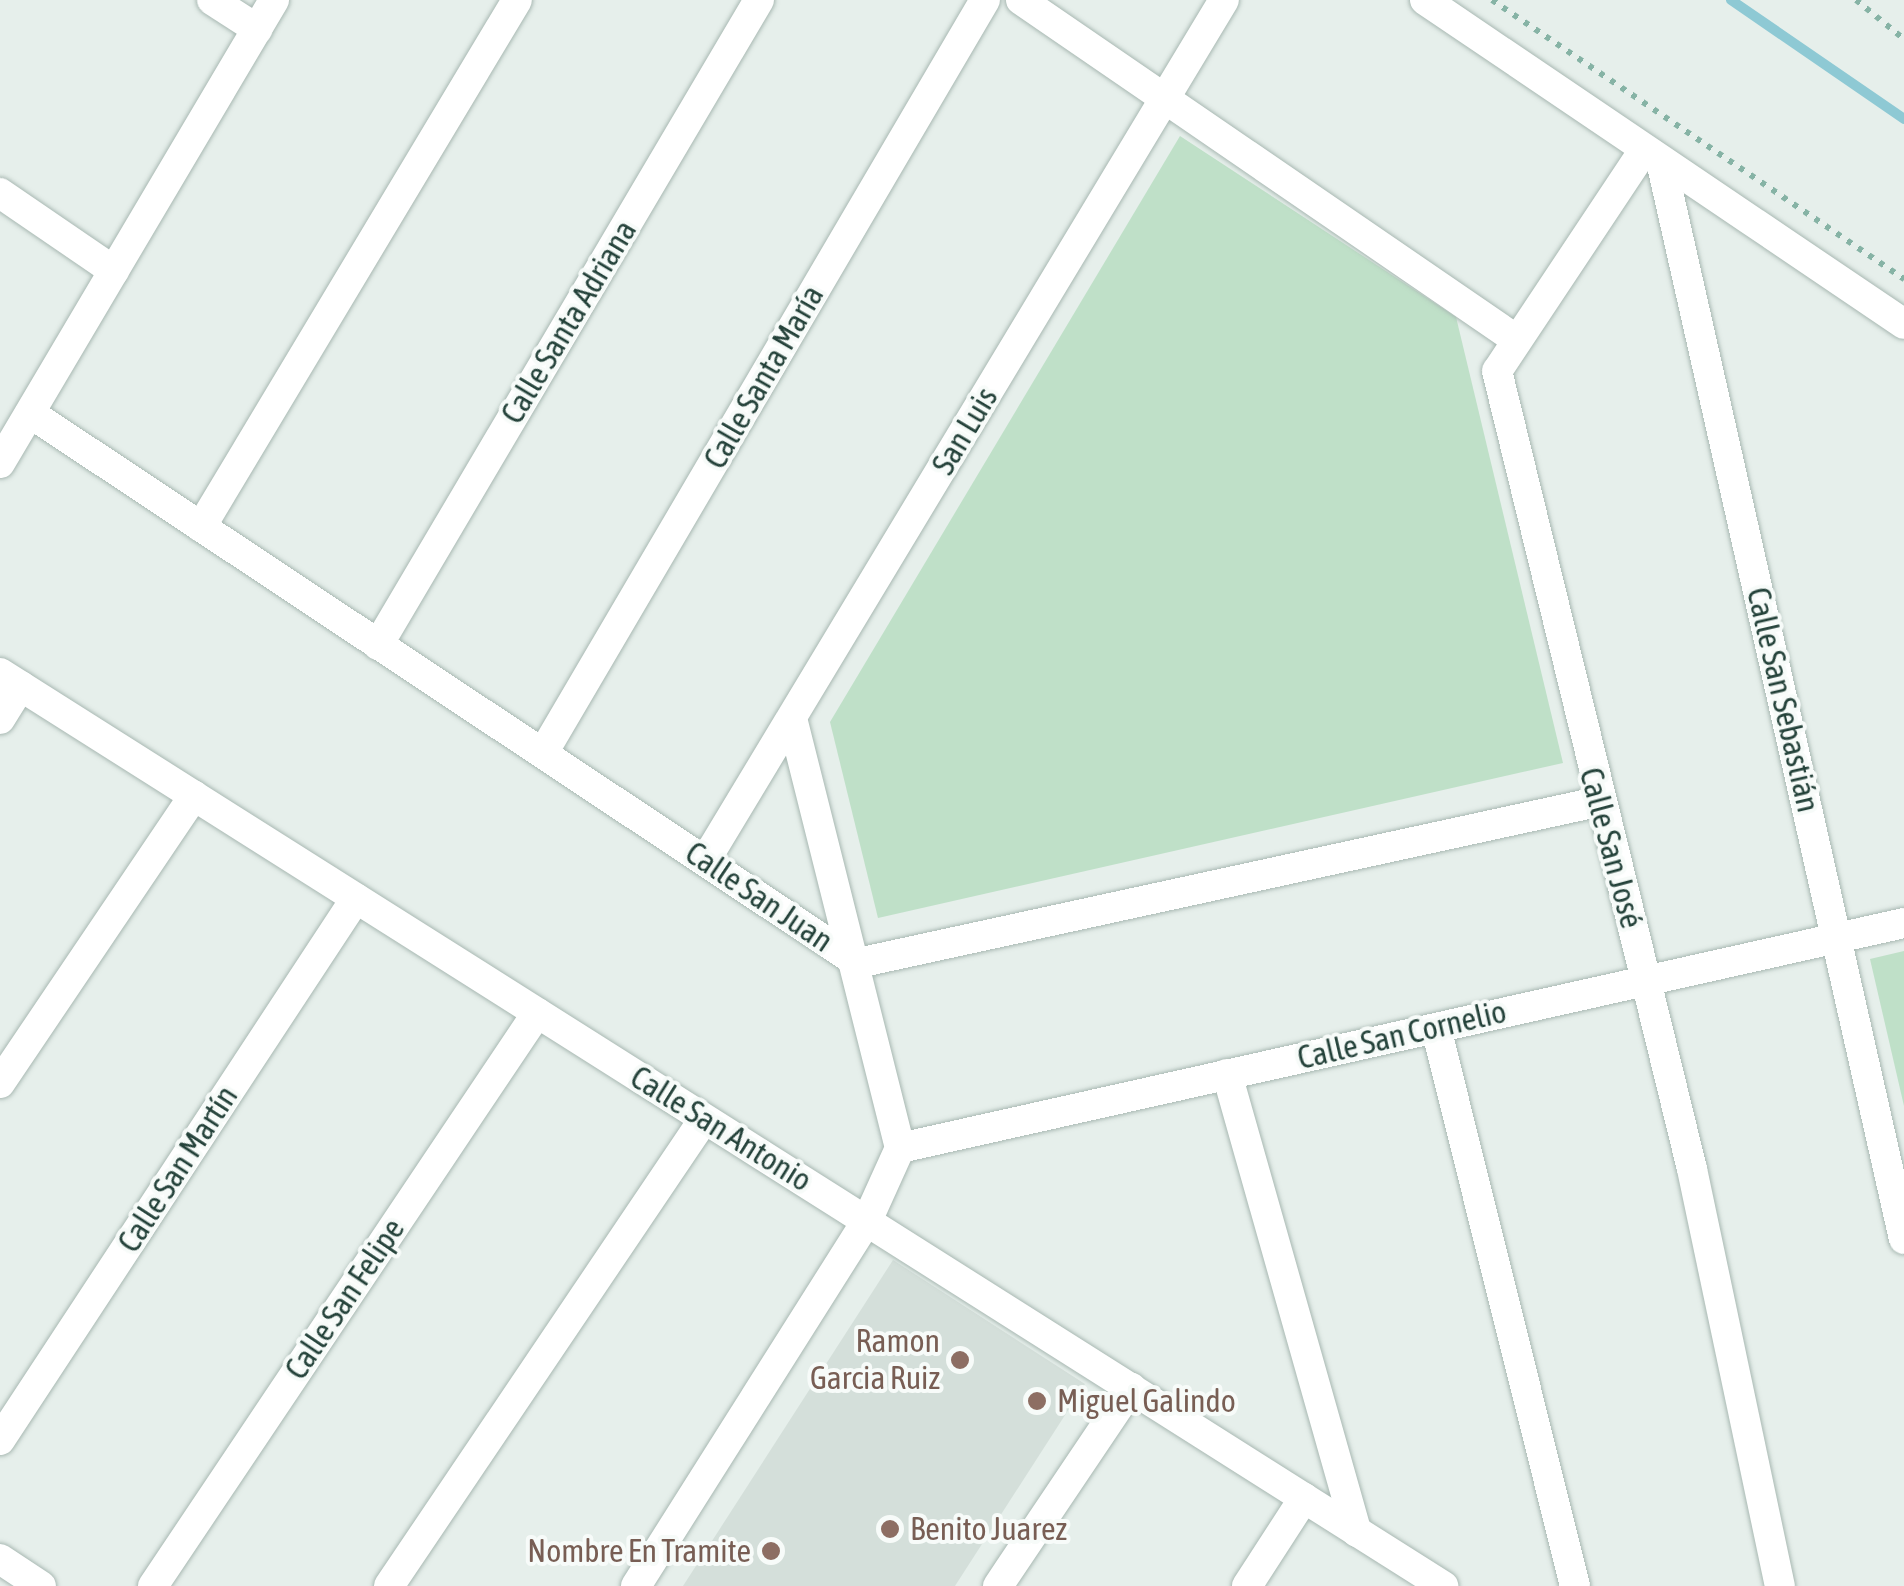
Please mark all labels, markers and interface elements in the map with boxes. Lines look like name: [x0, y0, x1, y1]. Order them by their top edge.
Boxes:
street label: Calle Santa Adriana: [493, 214, 645, 430]
street label: Calle Santa María: [696, 279, 832, 475]
street label: San Luis: [924, 381, 1006, 481]
street label: Calle San Sebastián: [1738, 584, 1828, 816]
street label: Calle San José: [1571, 764, 1651, 932]
street label: Calle San Juan: [678, 834, 840, 960]
street label: Calle San Cornelio: [1294, 992, 1510, 1078]
street label: Calle San Antonio: [623, 1058, 819, 1200]
street label: Calle San Martín: [110, 1079, 246, 1259]
street label: Calle San Felipe: [277, 1211, 413, 1387]
place label: Ramon Garcia Ruiz: [810, 1323, 940, 1398]
marker: Ramon Garcia Ruiz: [949, 1349, 971, 1371]
place label: Miguel Galindo: [1057, 1382, 1236, 1420]
marker: Miguel Galindo: [1026, 1390, 1048, 1412]
place label: Benito Juarez: [910, 1510, 1067, 1548]
marker: Benito Juarez: [879, 1518, 901, 1540]
place label: Nombre En Tramite: [527, 1532, 751, 1570]
marker: Nombre En Tramite: [760, 1540, 782, 1562]

